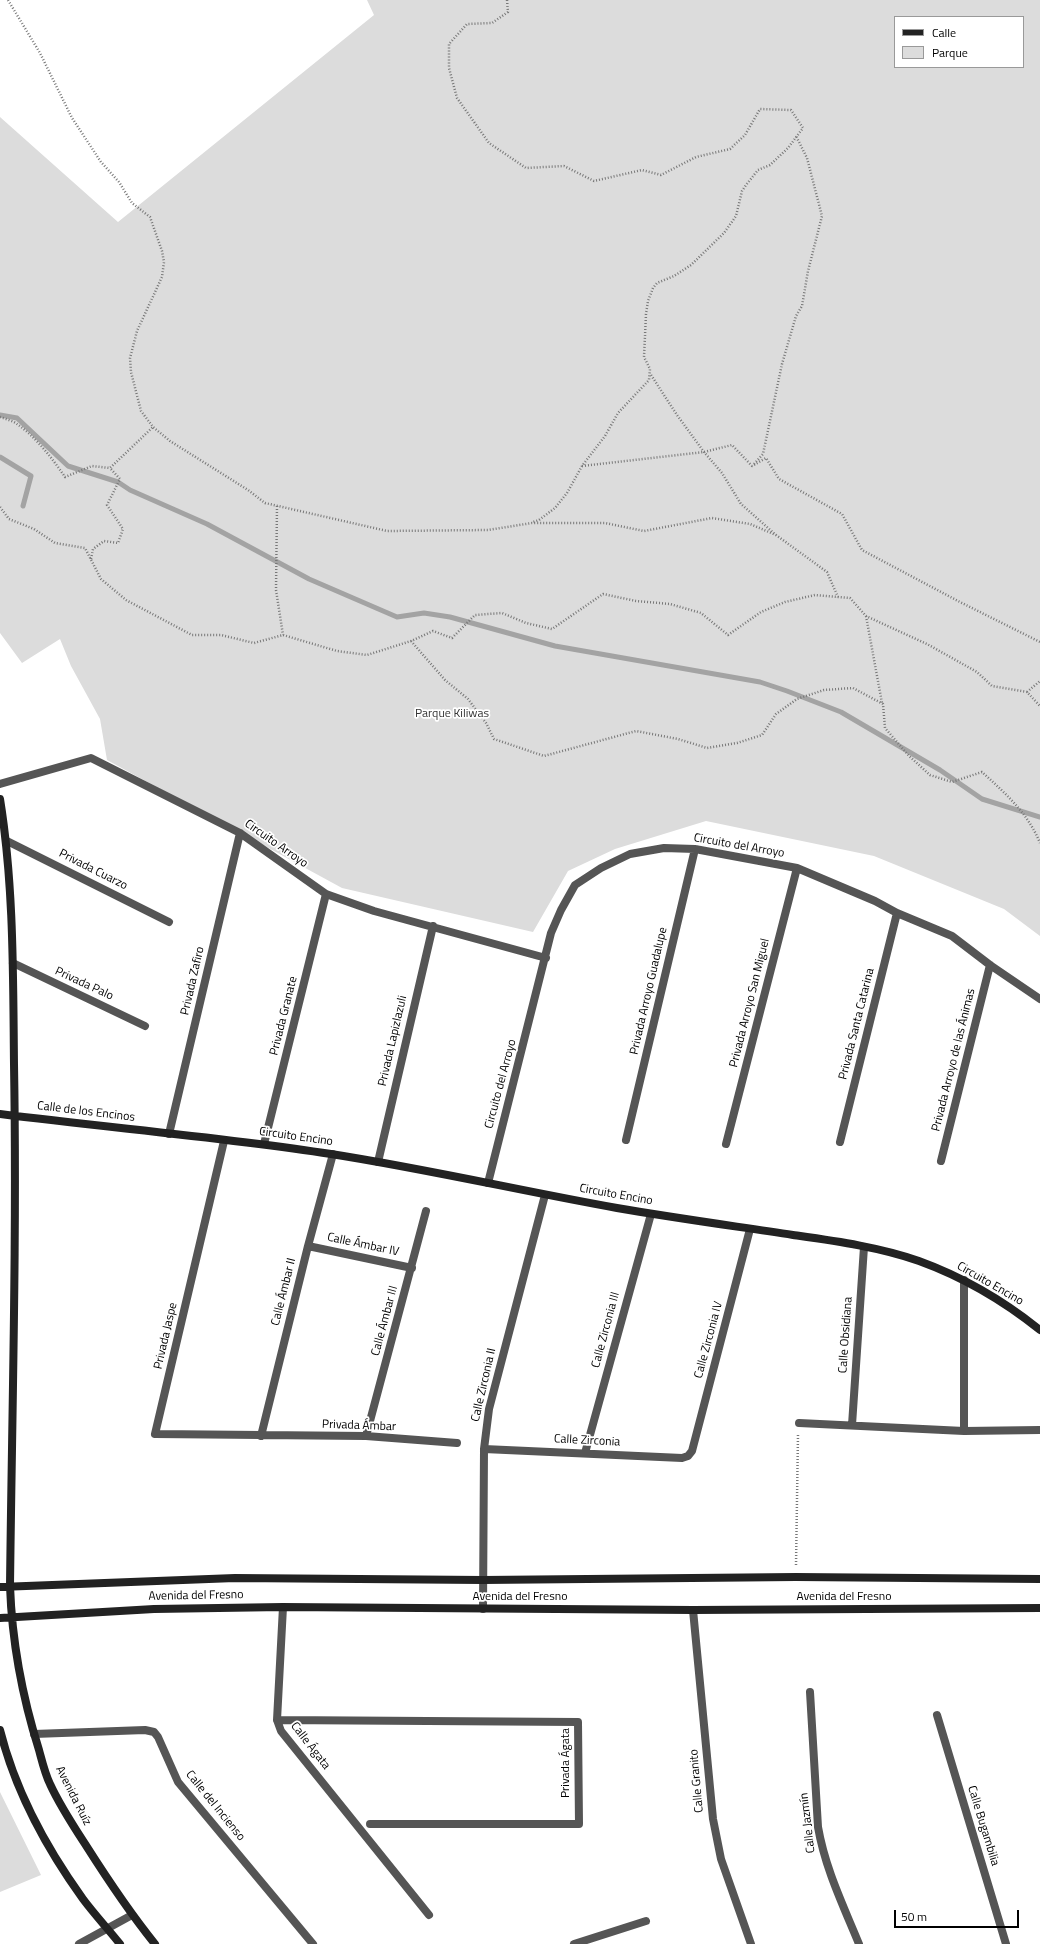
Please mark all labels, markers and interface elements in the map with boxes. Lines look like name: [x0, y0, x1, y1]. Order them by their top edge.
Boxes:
legend: [894, 16, 1024, 68]
text: Calle: [932, 23, 956, 42]
text: Parque: [932, 43, 968, 62]
park label: Parque Kiliwas: [415, 707, 489, 721]
street label: Circuito Arroyo: [241, 817, 311, 871]
street label: Circuito del Arroyo: [692, 831, 786, 861]
street label: Privada Cuarzo: [56, 846, 130, 894]
street label: Privada Arroyo Guadalupe: [627, 926, 671, 1056]
street label: Privada Arroyo San Miguel: [727, 937, 773, 1069]
street label: Privada Zafiro: [178, 945, 208, 1017]
street label: Privada Palo: [53, 964, 115, 1004]
street label: Privada Santa Catarina: [836, 967, 878, 1081]
street label: Privada Granate: [267, 975, 301, 1057]
street label: Privada Arroyo de las Ánimas: [929, 987, 979, 1133]
street label: Privada Lapizlazuli: [376, 994, 410, 1088]
street label: Circuito del Arroyo: [482, 1038, 520, 1130]
street label: Calle de los Encinos: [36, 1099, 136, 1125]
street label: Circuito Encino: [258, 1125, 334, 1149]
street label: Circuito Encino: [578, 1181, 654, 1209]
street label: Calle Ámbar IV: [326, 1230, 400, 1260]
street label: Calle Ámbar II: [269, 1257, 299, 1327]
street label: Circuito Encino: [954, 1259, 1026, 1309]
street label: Calle Ámbar III: [369, 1284, 401, 1358]
street label: Calle Zirconia III: [589, 1290, 623, 1370]
street label: Calle Obsidiana: [836, 1296, 856, 1374]
street label: Calle Zirconia IV: [692, 1300, 726, 1380]
street label: Privada Jaspe: [151, 1301, 181, 1371]
street label: Calle Zirconia II: [469, 1347, 499, 1423]
street label: Privada Ámbar: [322, 1418, 396, 1434]
street label: Calle Zirconia: [553, 1432, 621, 1450]
street label: Avenida del Fresno: [148, 1588, 244, 1604]
street label: Avenida del Fresno: [472, 1590, 568, 1604]
street label: Avenida del Fresno: [796, 1590, 892, 1604]
street label: Calle Ágata: [287, 1719, 333, 1773]
street label: Privada Ágata: [559, 1728, 573, 1798]
street label: Calle Granito: [687, 1749, 707, 1813]
street label: Avenida Ruíz: [52, 1764, 94, 1828]
street label: Calle del Incienso: [182, 1768, 248, 1844]
street label: Calle Bugambilia: [964, 1784, 1002, 1868]
street label: Calle Jazmín: [797, 1792, 819, 1854]
scale bar: [896, 1902, 1021, 1928]
text: 50 m: [901, 1907, 927, 1926]

